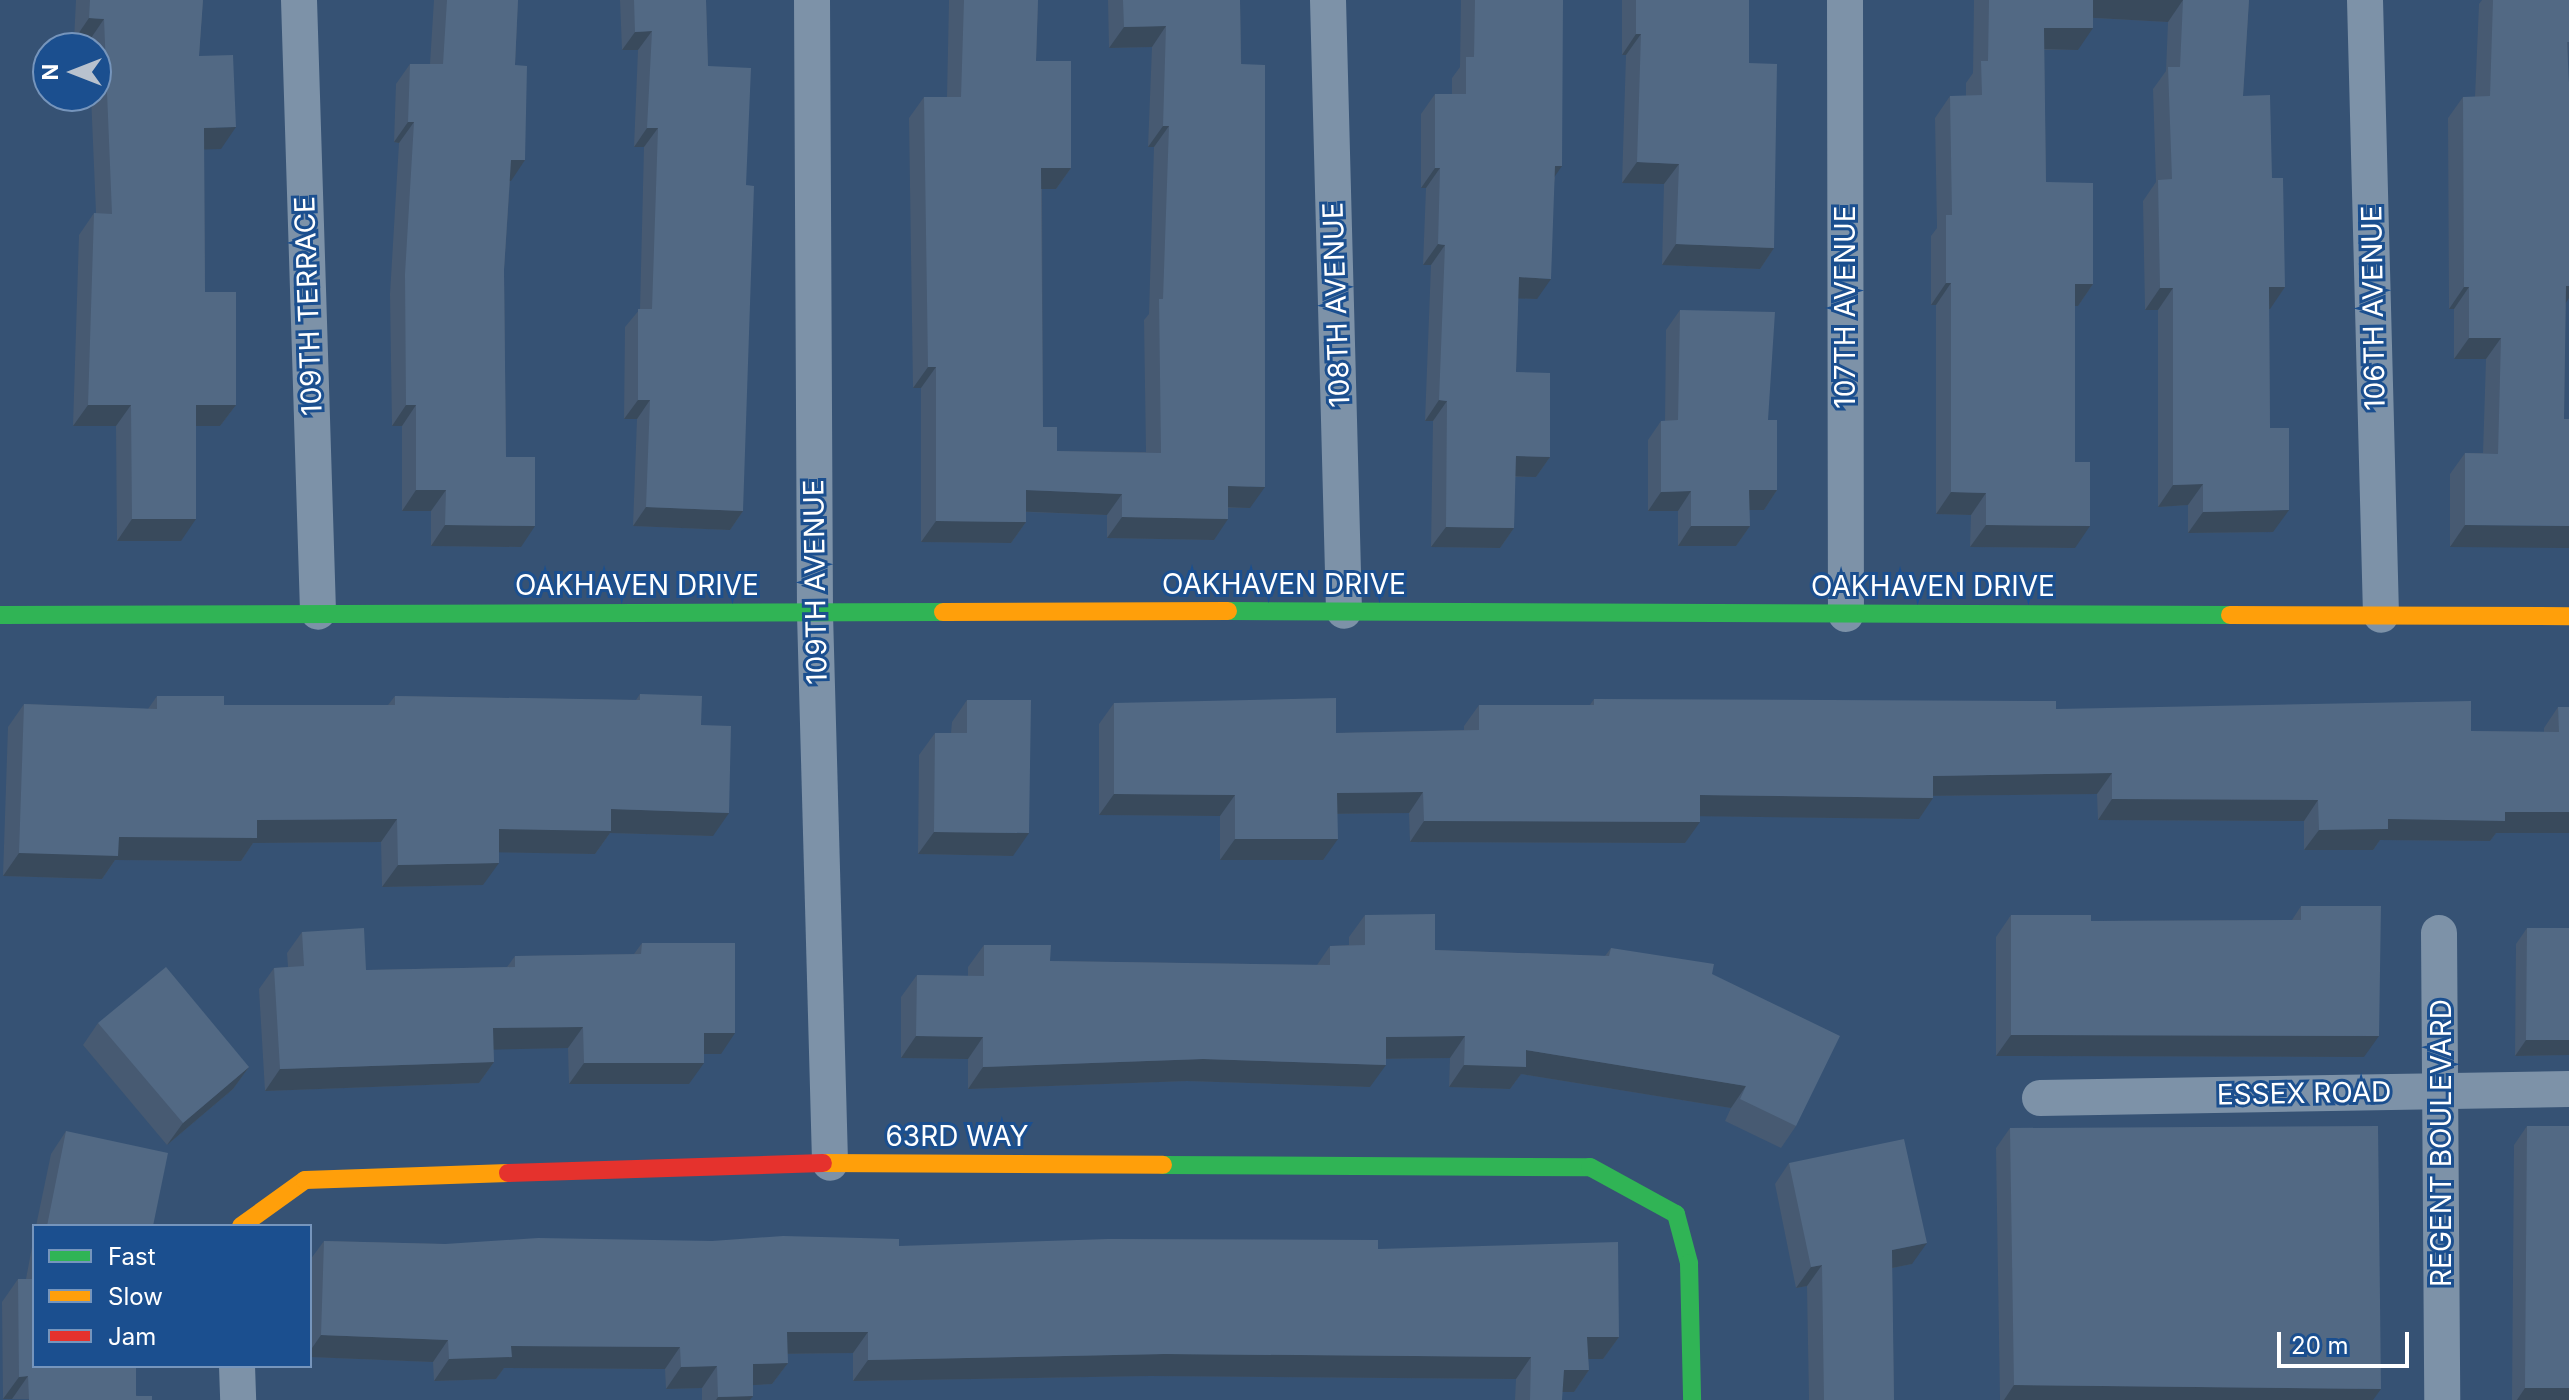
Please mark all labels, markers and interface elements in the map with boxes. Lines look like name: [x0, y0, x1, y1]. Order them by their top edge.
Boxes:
north arrow: [32, 32, 112, 112]
text: N: [37, 64, 63, 80]
street label: 109TH TERRACE: [287, 196, 329, 416]
street label: 108TH AVENUE: [1316, 202, 1356, 408]
street label: 107TH AVENUE: [1828, 205, 1862, 409]
street label: 106TH AVENUE: [2354, 205, 2392, 411]
street label: 109TH AVENUE: [796, 479, 834, 685]
street label: OAKHAVEN DRIVE: [1162, 567, 1406, 601]
street label: OAKHAVEN DRIVE: [515, 568, 759, 602]
street label: OAKHAVEN DRIVE: [1811, 569, 2055, 603]
street label: REGENT BOULEVARD: [2424, 999, 2458, 1287]
street label: ESSEX ROAD: [2216, 1075, 2392, 1111]
street label: 63RD WAY: [885, 1119, 1029, 1153]
legend: [32, 1224, 312, 1368]
text: Fast: [108, 1242, 156, 1271]
text: Slow: [108, 1282, 163, 1311]
scale bar: [2281, 1316, 2413, 1366]
text: Jam: [108, 1322, 156, 1351]
text: 20 m: [2291, 1331, 2349, 1360]

